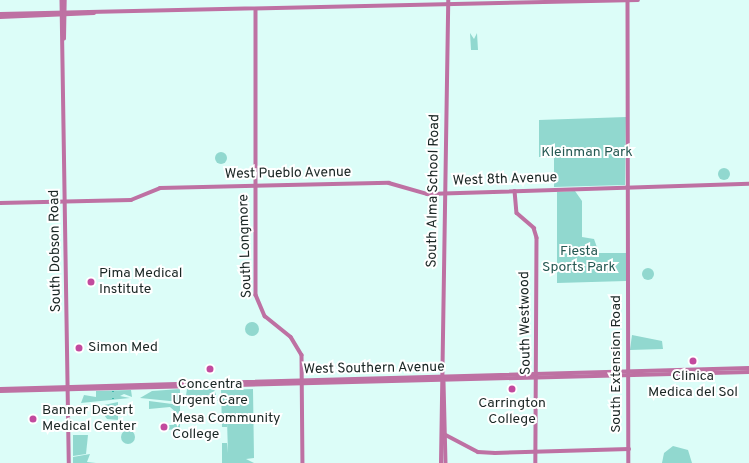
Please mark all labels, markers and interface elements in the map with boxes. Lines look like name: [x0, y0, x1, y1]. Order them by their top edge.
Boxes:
street label: South Alma School Road: [424, 114, 444, 268]
park label: Kleinman Park: [541, 145, 633, 161]
street label: West Pueblo Avenue: [224, 164, 352, 184]
street label: West 8th Avenue: [452, 170, 558, 190]
street label: South Dobson Road: [47, 190, 65, 312]
street label: South Longmore: [236, 194, 256, 298]
park label: Fiesta Sports Park: [542, 244, 616, 276]
place label: Pima Medical Institute: [99, 266, 182, 298]
street label: South Westwood: [517, 271, 535, 375]
marker: Pima Medical Institute: [86, 277, 96, 287]
street label: South Extension Road: [609, 295, 625, 433]
place label: Simon Med: [88, 340, 158, 356]
marker: Simon Med: [73, 342, 85, 354]
marker: Clinica Medica del Sol: [687, 355, 699, 367]
street label: West Southern Avenue: [303, 359, 445, 379]
marker: Concentra Urgent Care: [204, 363, 216, 375]
place label: Clinica Medica del Sol: [648, 369, 738, 402]
place label: Concentra Urgent Care: [172, 377, 248, 410]
marker: Carrington College: [507, 384, 517, 394]
place label: Carrington College: [478, 396, 546, 428]
place label: Banner Desert Medical Center: [42, 403, 136, 436]
place label: Mesa Community College: [172, 411, 280, 444]
marker: Banner Desert Medical Center: [27, 413, 39, 425]
marker: Mesa Community College: [159, 422, 169, 432]

